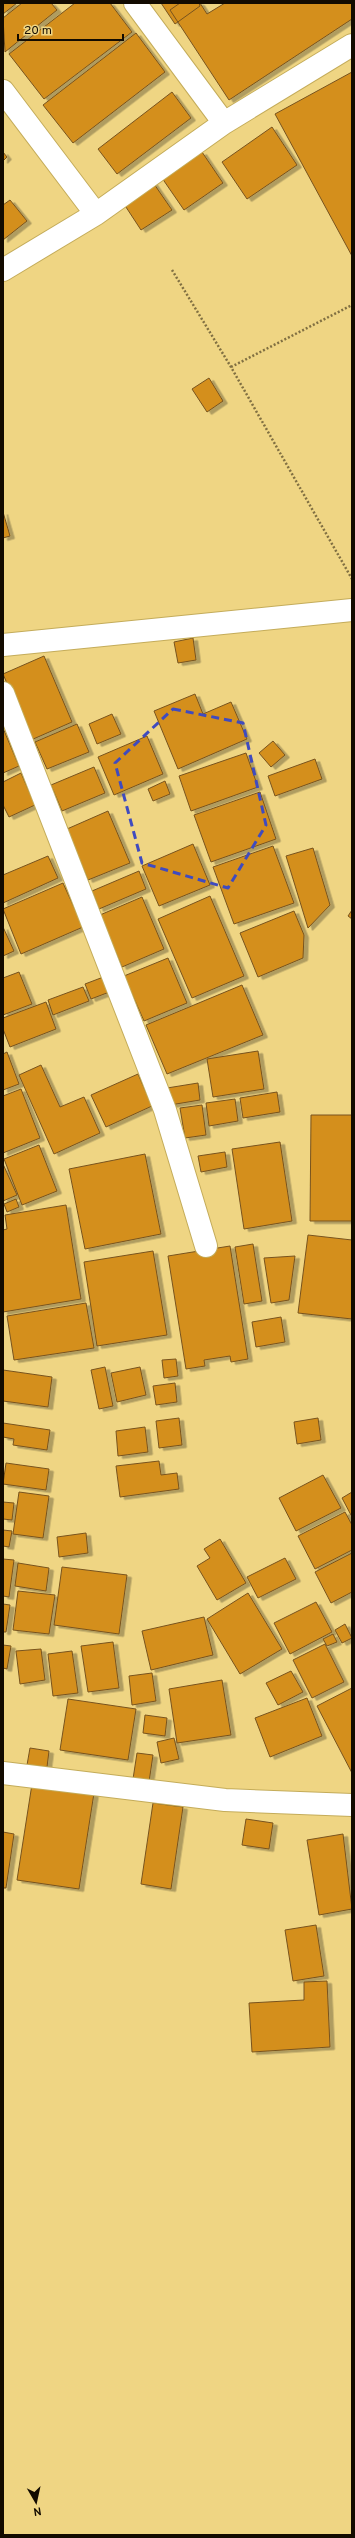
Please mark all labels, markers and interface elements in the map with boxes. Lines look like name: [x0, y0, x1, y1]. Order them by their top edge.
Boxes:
scale bar: [18, 16, 123, 42]
text: 20 m: [24, 23, 52, 39]
north arrow: [16, 2482, 56, 2522]
text: N: [32, 2503, 42, 2518]

